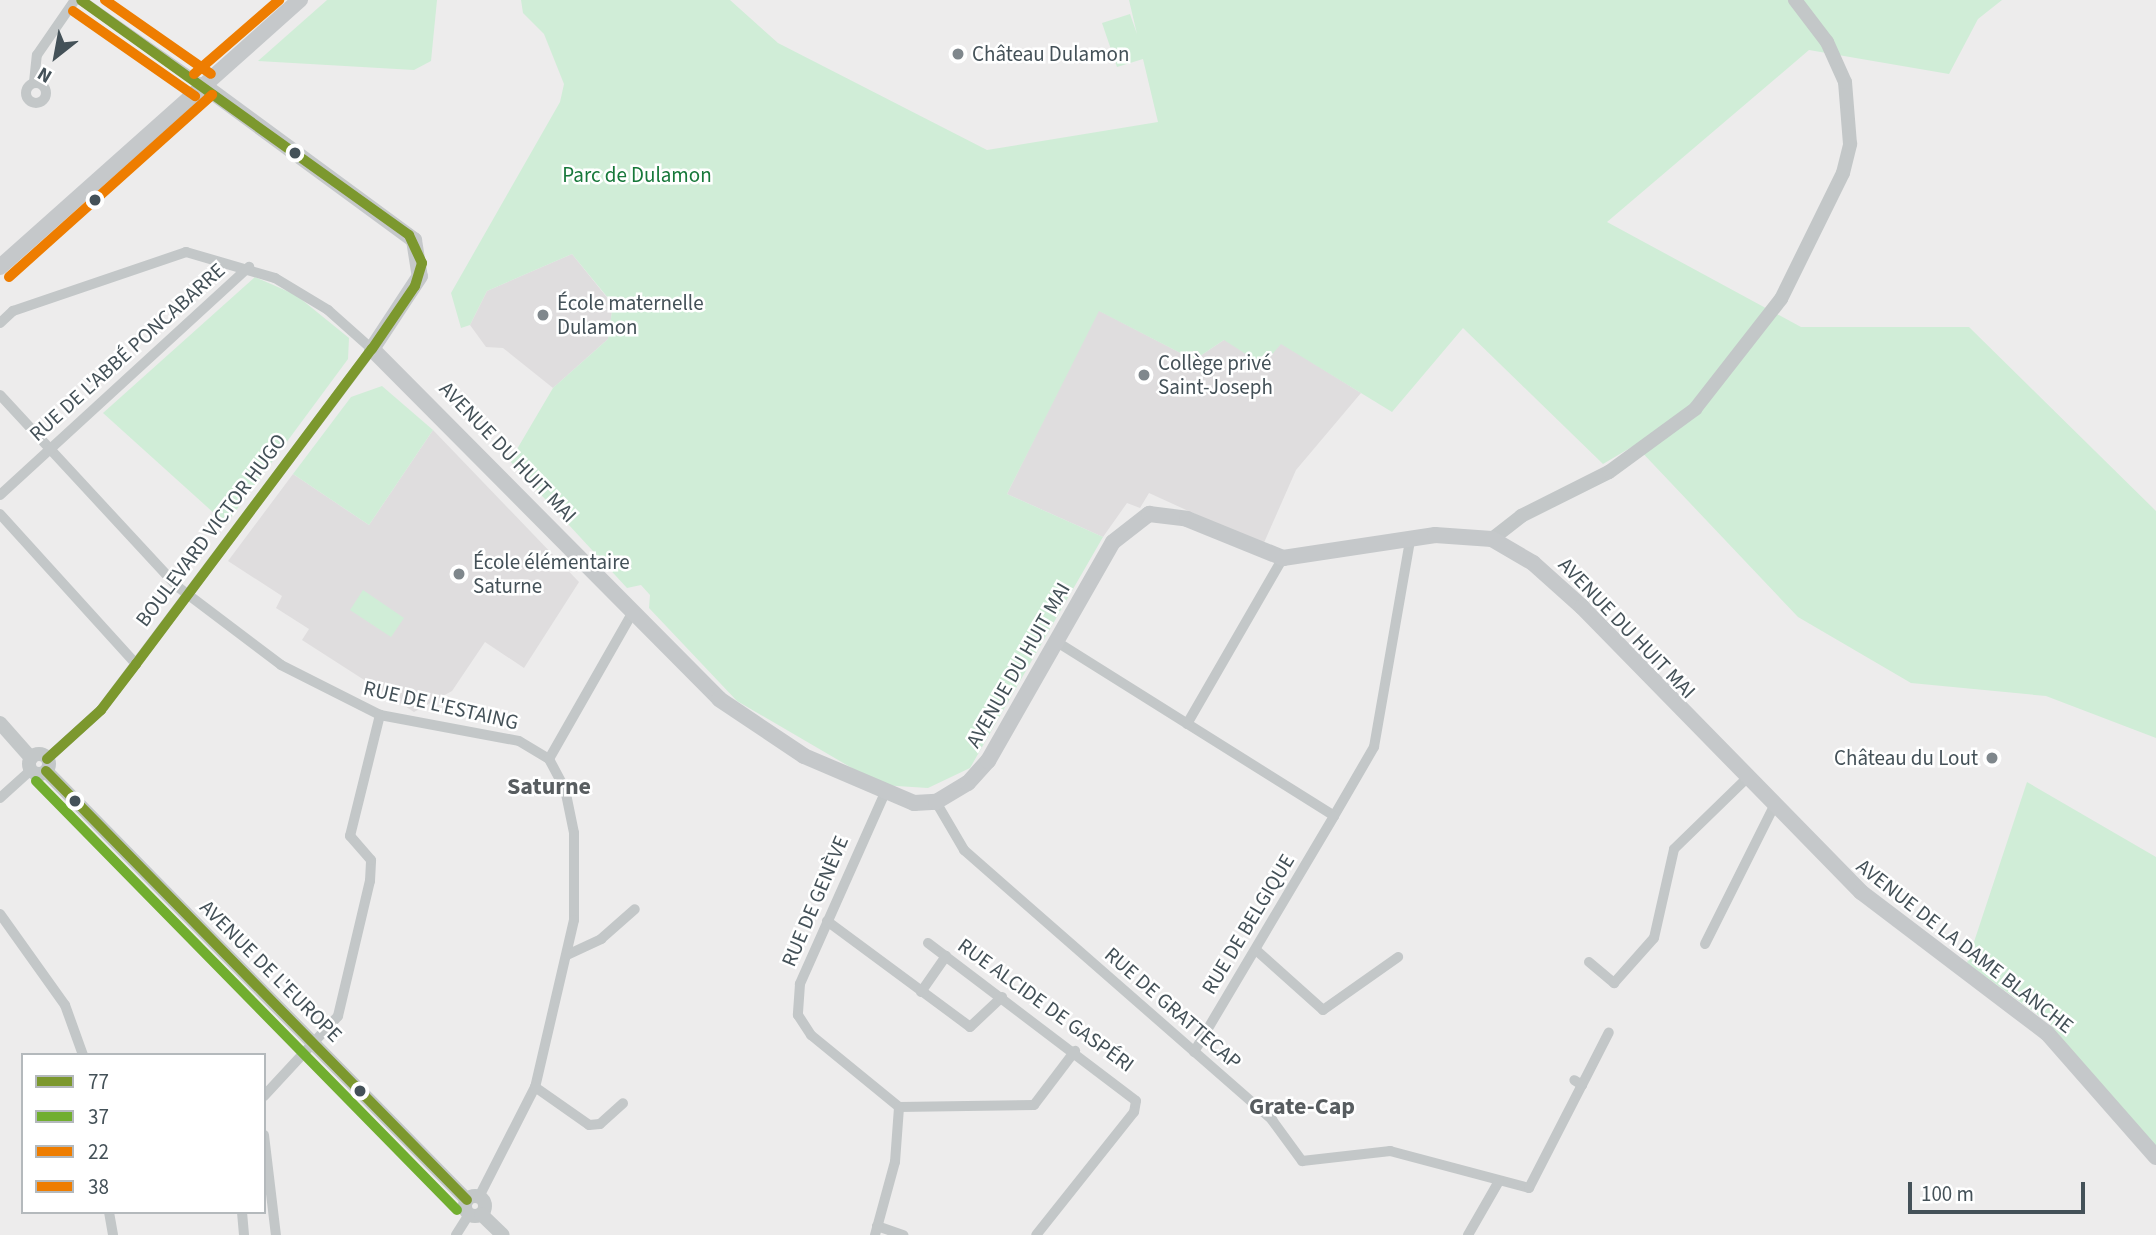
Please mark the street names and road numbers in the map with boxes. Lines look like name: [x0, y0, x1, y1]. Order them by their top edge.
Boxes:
street label: RUE DE L'ABBÉ PONCABARRE: [24, 258, 230, 446]
street label: AVENUE DU HUIT MAI: [434, 376, 582, 528]
street label: BOULEVARD VICTOR HUGO: [130, 429, 292, 631]
street label: AVENUE DU HUIT MAI: [1553, 552, 1701, 704]
street label: AVENUE DU HUIT MAI: [960, 578, 1076, 752]
street label: RUE DE L'ESTAING: [361, 675, 521, 735]
street label: RUE DE GENÈVE: [776, 832, 854, 970]
street label: RUE DE BELGIQUE: [1196, 849, 1300, 999]
street label: AVENUE DE LA DAME BLANCHE: [1851, 853, 2079, 1039]
street label: AVENUE DE L'EUROPE: [195, 895, 347, 1047]
street label: RUE ALCIDE DE GASPÉRI: [953, 933, 1139, 1077]
street label: RUE DE GRATTECAP: [1099, 942, 1247, 1074]

